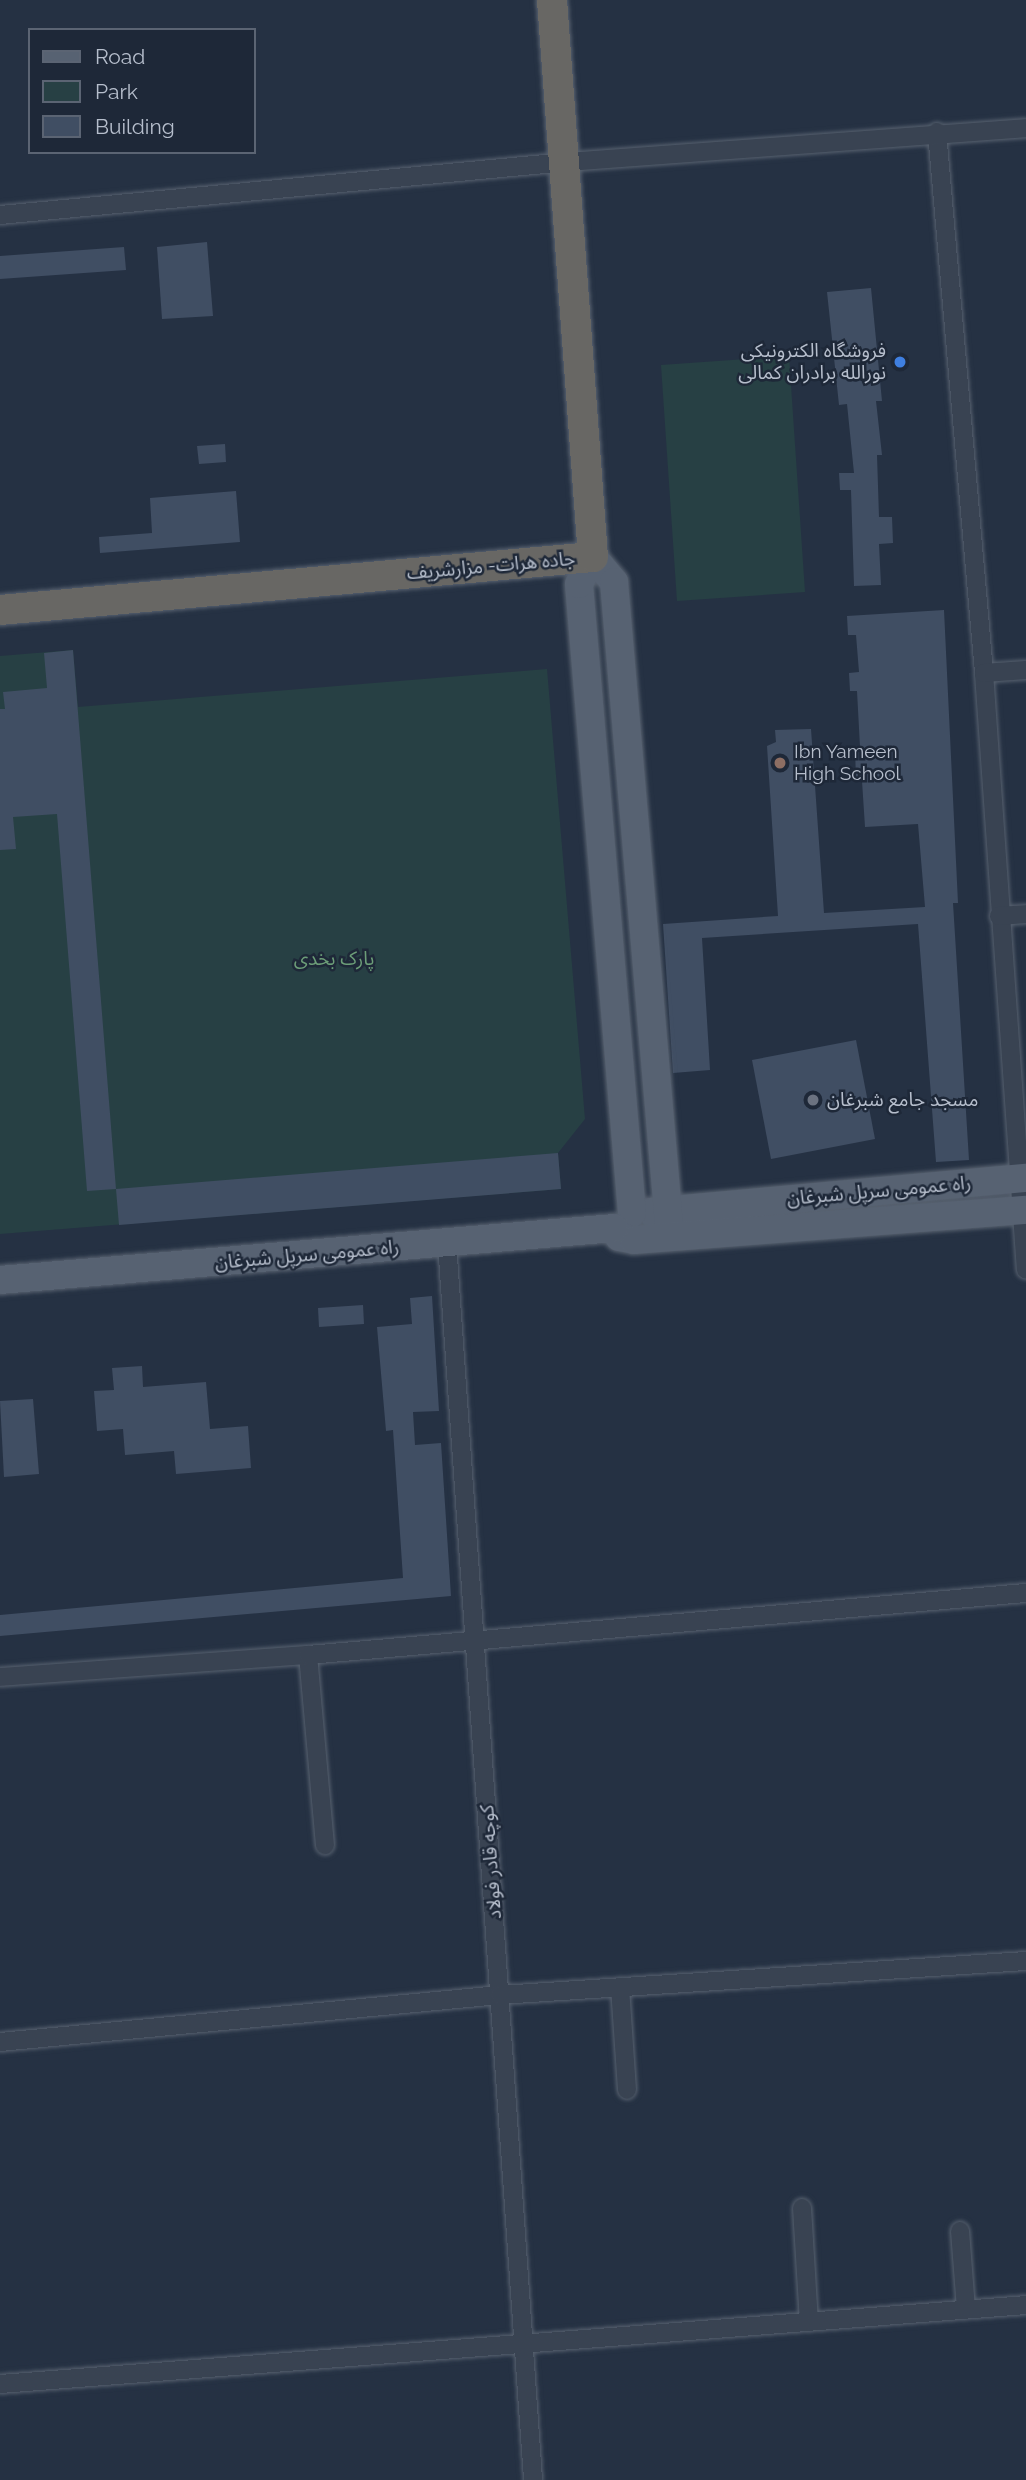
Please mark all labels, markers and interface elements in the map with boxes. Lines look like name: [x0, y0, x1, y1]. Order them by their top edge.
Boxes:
legend: [28, 28, 256, 154]
text: Road: [95, 44, 145, 69]
text: Park: [95, 79, 138, 104]
text: Building: [95, 114, 175, 139]
place label: فروشگاه الکترونیکی نورالله برادران کمالی: [738, 340, 886, 384]
marker: فروشگاه الکترونیکی نورالله برادران کمالی: [892, 354, 908, 370]
street label: جاده هرات- مزارشریف: [406, 547, 576, 585]
place label: Ibn Yameen High School: [794, 741, 901, 785]
marker: Ibn Yameen High School: [772, 755, 788, 771]
park label: پارک بخدی: [294, 948, 374, 970]
place label: مسجد جامع شبرغان: [827, 1089, 978, 1111]
marker: مسجد جامع شبرغان: [805, 1092, 821, 1108]
street label: راه عمومی سرپل شبرغان: [786, 1172, 972, 1210]
street label: راه عمومی سرپل شبرغان: [214, 1236, 400, 1274]
street label: کوچه قادر فولاد: [476, 1804, 506, 1920]

